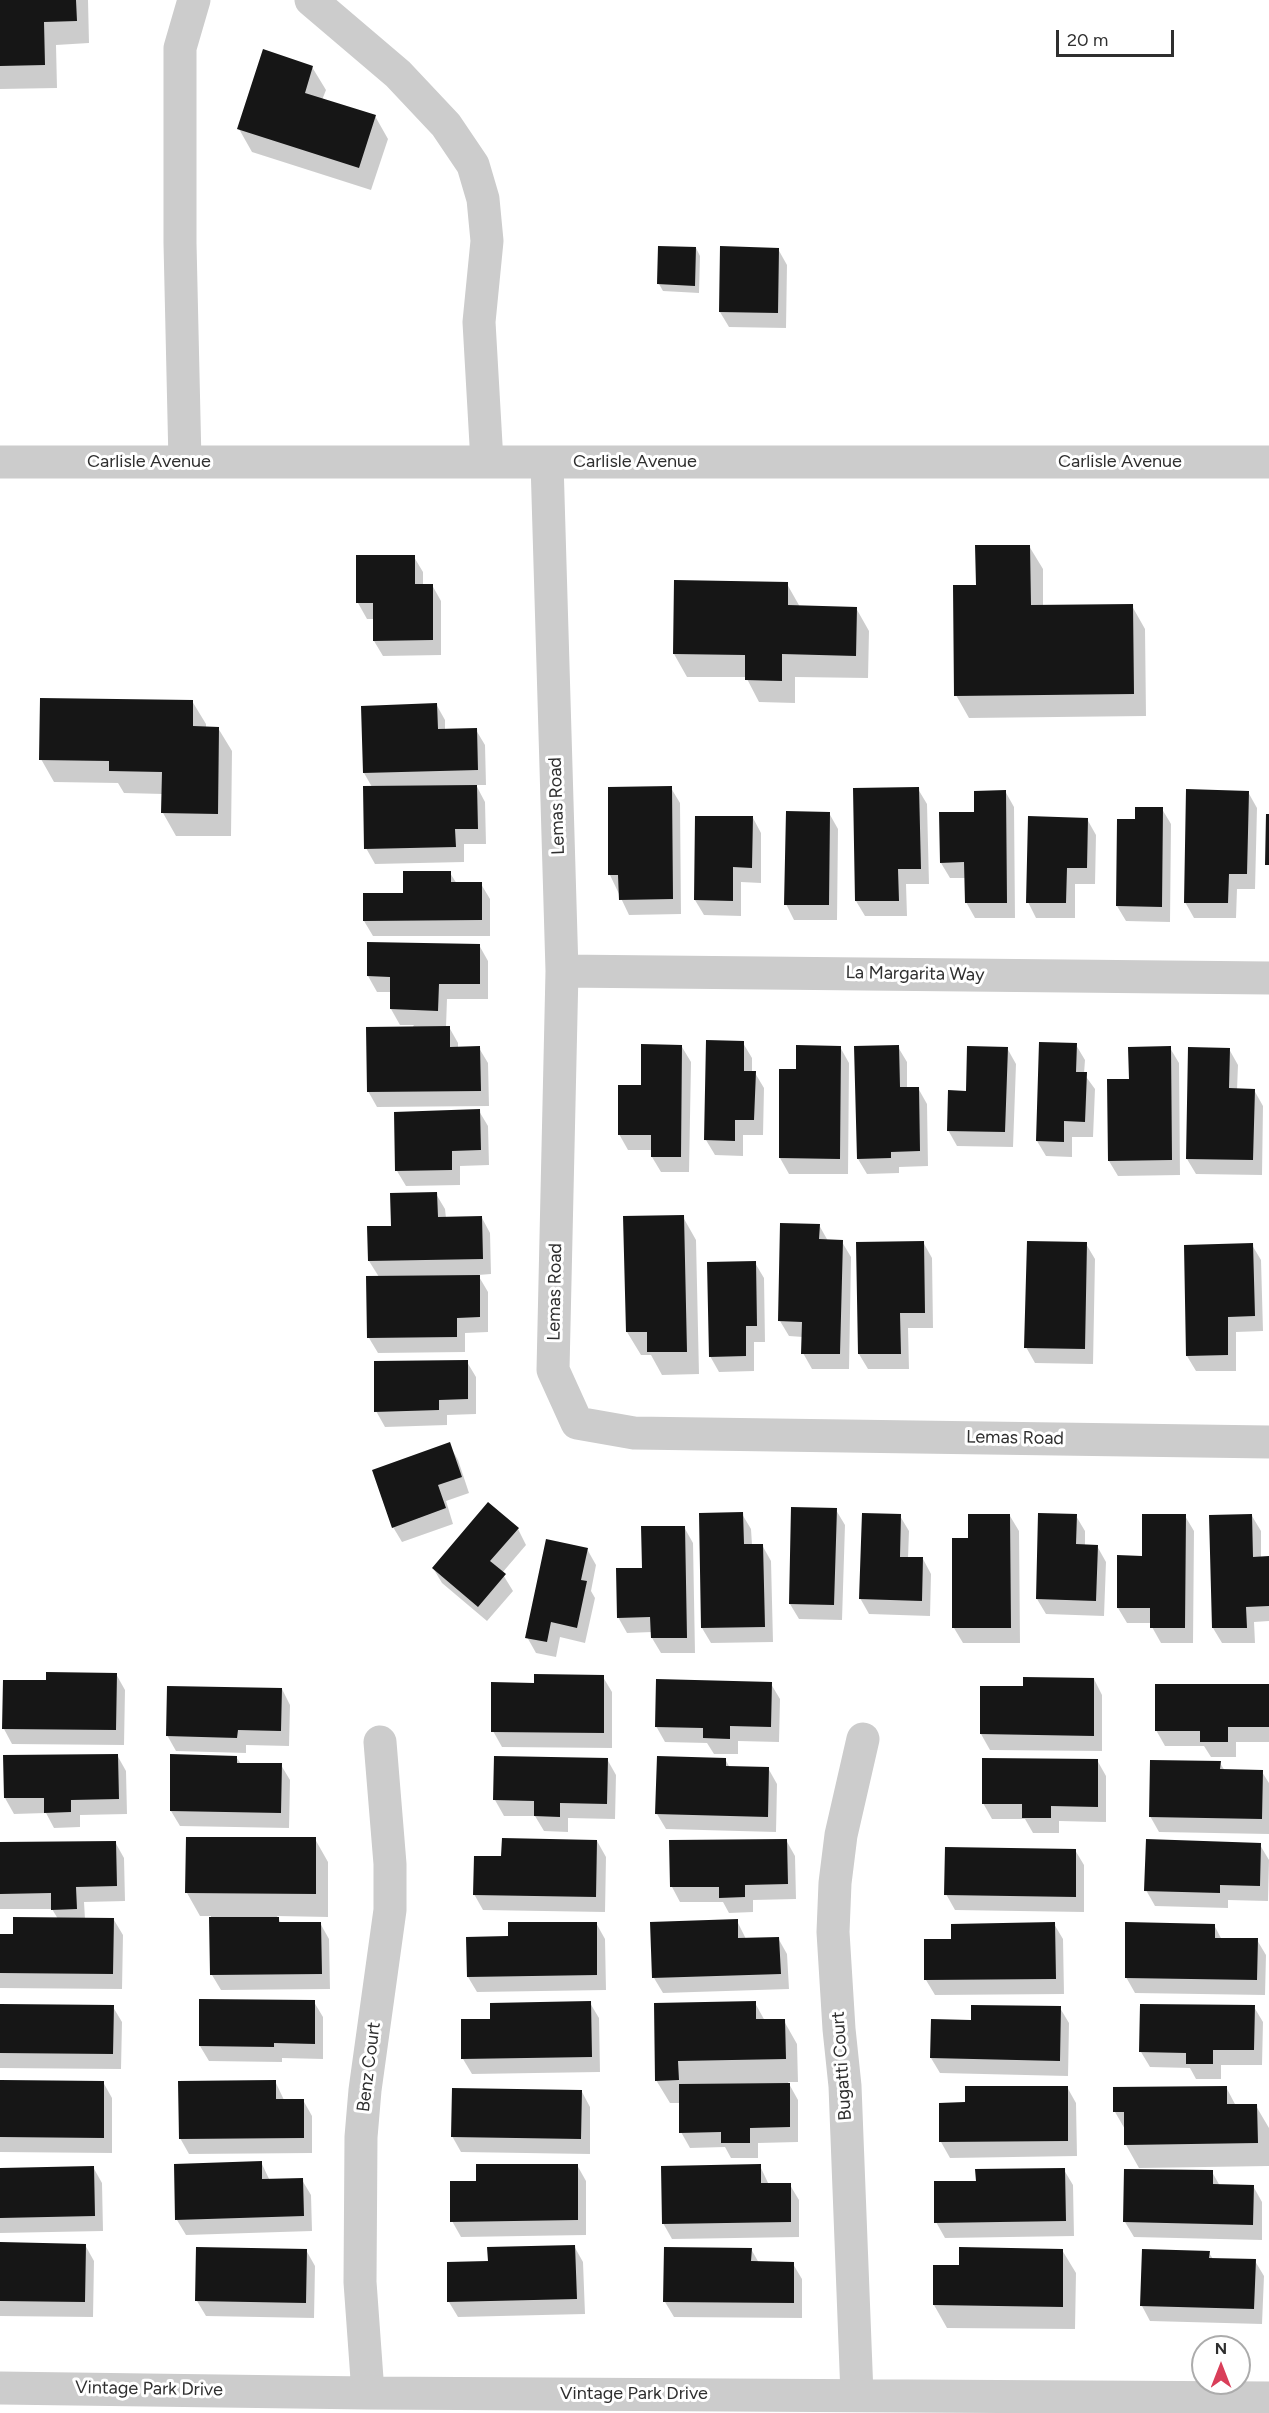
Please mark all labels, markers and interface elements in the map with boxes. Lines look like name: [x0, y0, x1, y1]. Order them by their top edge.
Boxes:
scale bar: [1059, 18, 1178, 56]
text: 20 m: [1067, 29, 1108, 51]
street label: Carlisle Avenue: [87, 451, 211, 473]
street label: Carlisle Avenue: [573, 451, 697, 473]
street label: Carlisle Avenue: [1058, 451, 1182, 473]
street label: Lemas Road: [544, 757, 570, 855]
street label: La Margarita Way: [845, 962, 985, 986]
street label: Lemas Road: [543, 1243, 567, 1341]
street label: Lemas Road: [966, 1426, 1064, 1450]
street label: Bugatti Court: [827, 2011, 857, 2121]
street label: Benz Court: [353, 2021, 385, 2113]
north arrow: [1191, 2335, 1251, 2395]
text: N: [1215, 2339, 1227, 2358]
street label: Vintage Park Drive: [75, 2377, 223, 2401]
street label: Vintage Park Drive: [560, 2383, 708, 2405]

